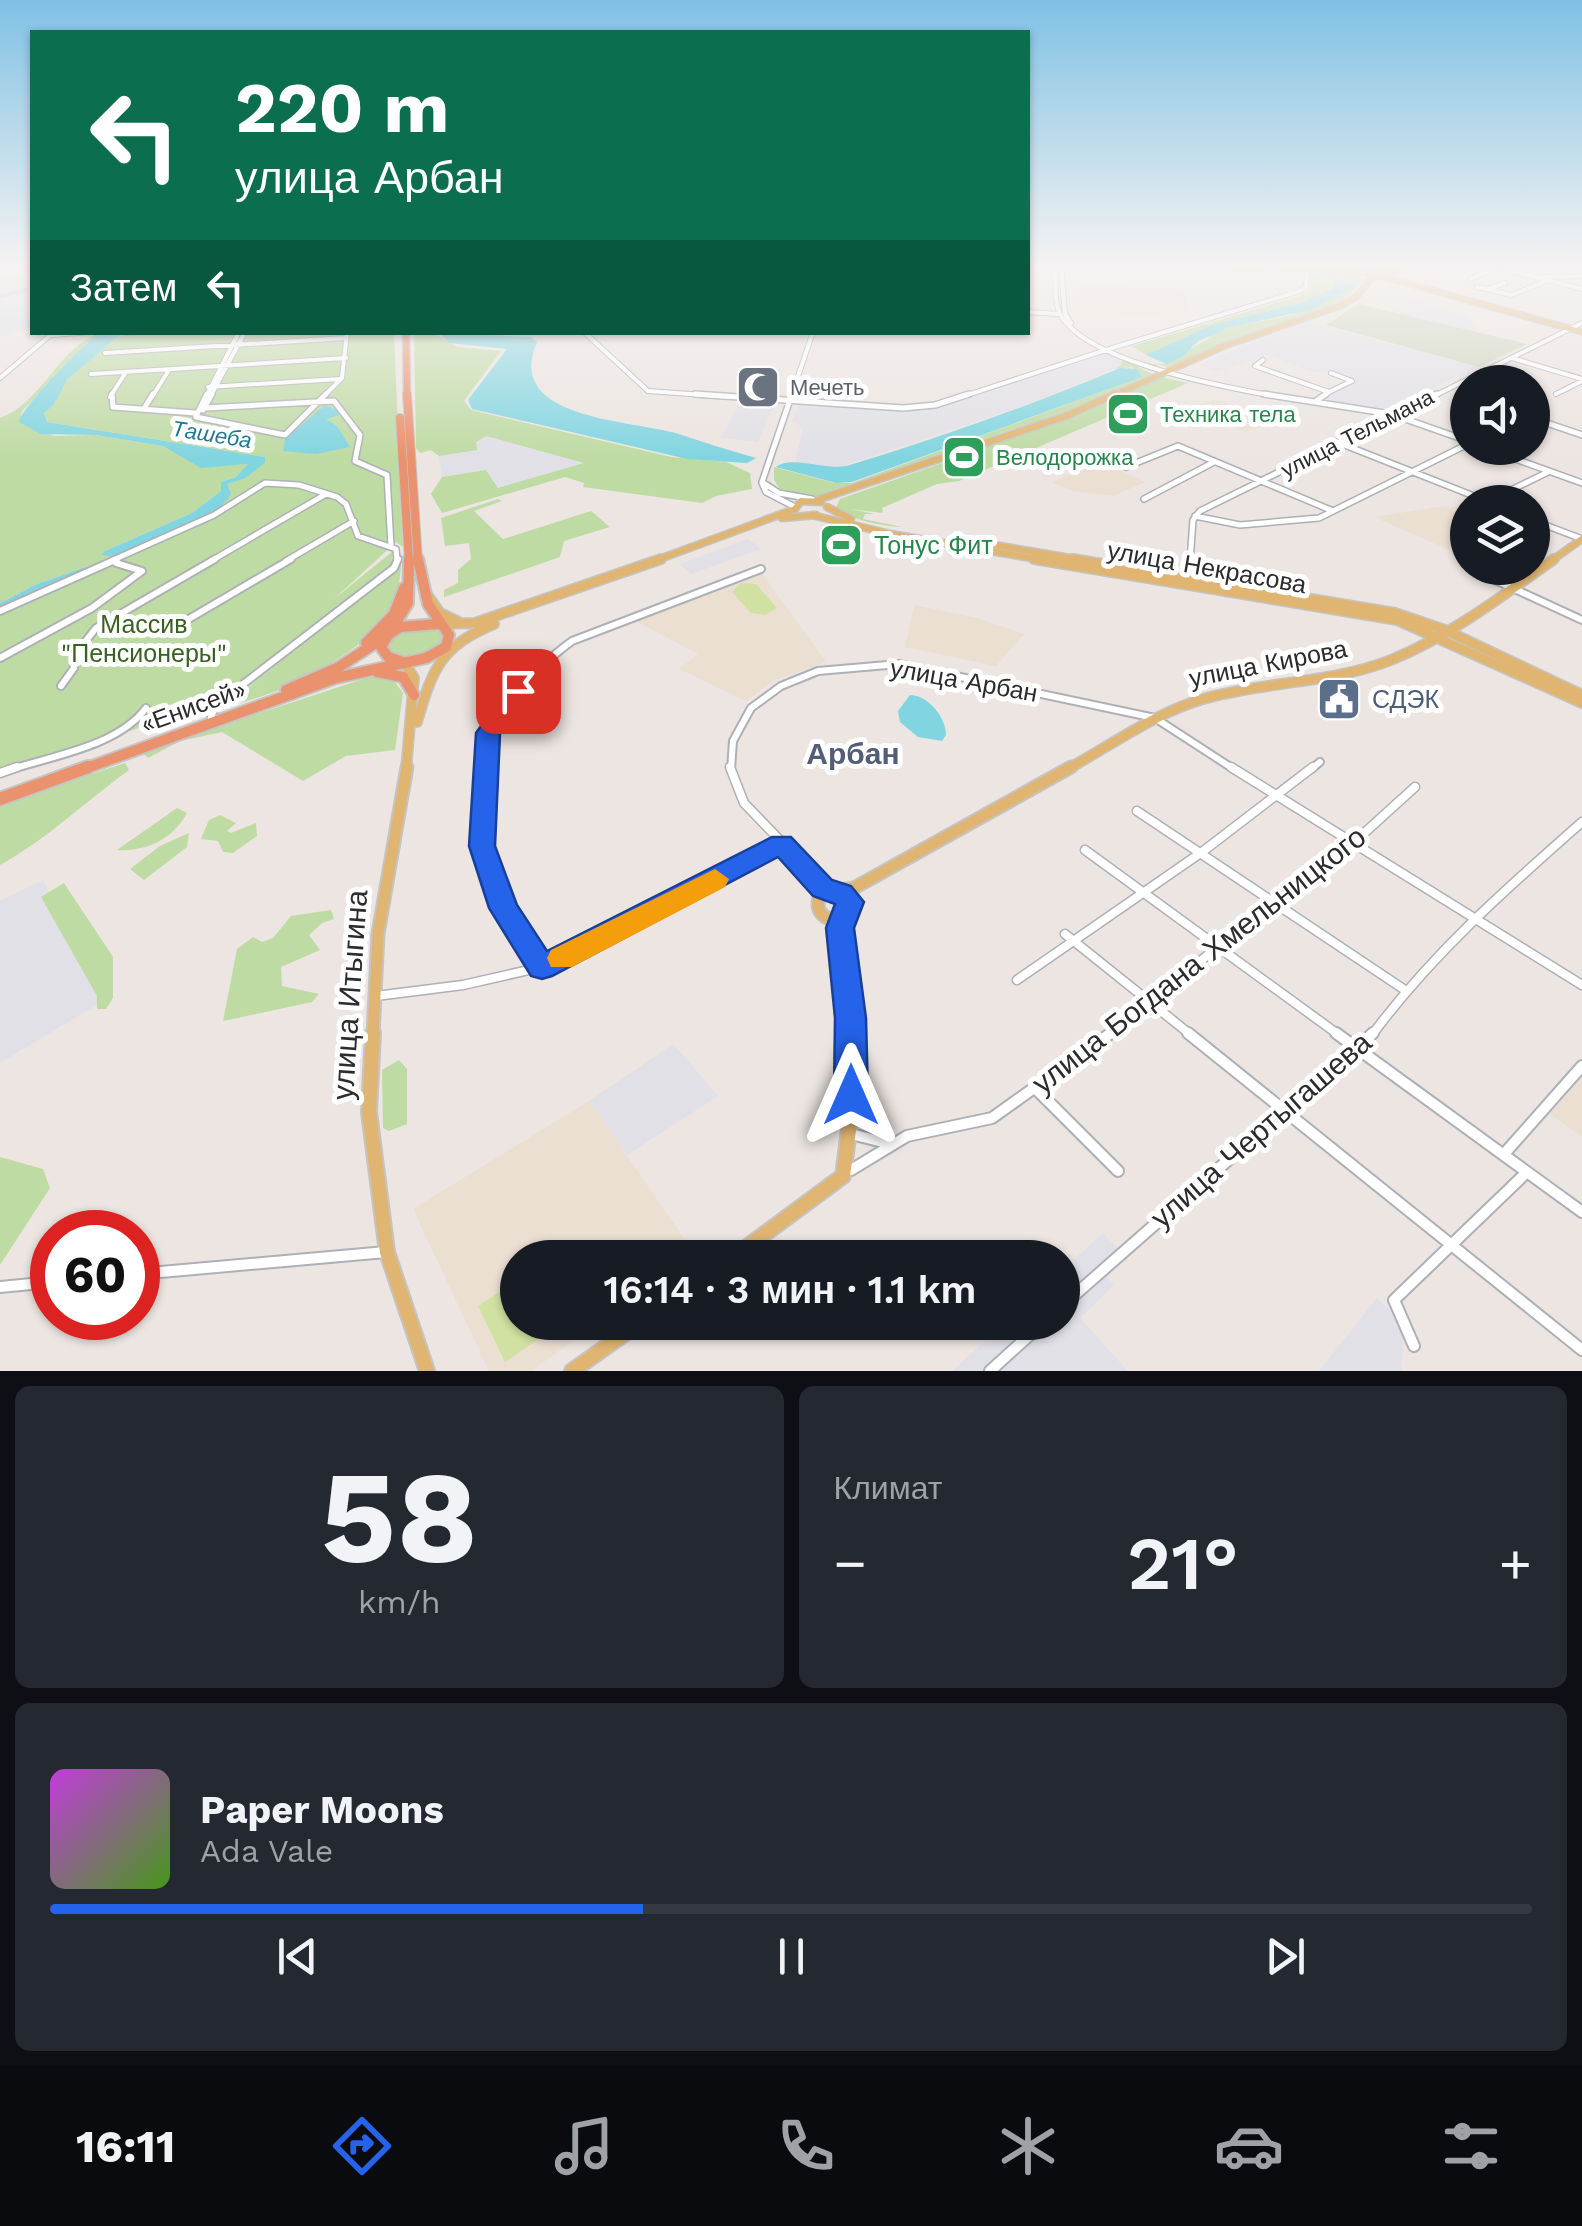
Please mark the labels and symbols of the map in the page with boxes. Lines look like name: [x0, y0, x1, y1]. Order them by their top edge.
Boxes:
mosque icon: Мечеть: [735, 364, 781, 410]
place label: Мечеть: [790, 375, 865, 400]
street label: улица Тельмана: [1277, 384, 1438, 483]
sports icon: Техника тела: [1105, 391, 1151, 437]
place label: Техника тела: [1160, 402, 1296, 427]
water label: Ташеба: [170, 416, 254, 453]
sports icon: Велодорожка: [941, 434, 987, 480]
place label: Велодорожка: [996, 445, 1134, 470]
sports icon: Тонус Фит: [818, 522, 864, 568]
place label: Тонус Фит: [874, 531, 993, 560]
street label: улица Некрасова: [1105, 536, 1309, 599]
park label: Массив "Пенсионеры": [61, 610, 227, 668]
street label: улица Кирова: [1187, 634, 1350, 693]
pin: [476, 649, 561, 734]
street label: улица Арбан: [888, 653, 1040, 708]
street label: «Енисей»: [137, 674, 250, 739]
public building icon: СДЭК: [1316, 676, 1362, 722]
place label: СДЭК: [1372, 685, 1439, 714]
district label: Арбан: [806, 736, 900, 771]
street label: улица Богдана Хмельницкого: [1025, 819, 1372, 1101]
street label: улица Итыгина: [325, 888, 374, 1101]
street label: улица Чертыгашева: [1143, 1024, 1378, 1235]
position arrow: [799, 1043, 903, 1147]
speed limit sign: 60: [30, 1210, 160, 1340]

